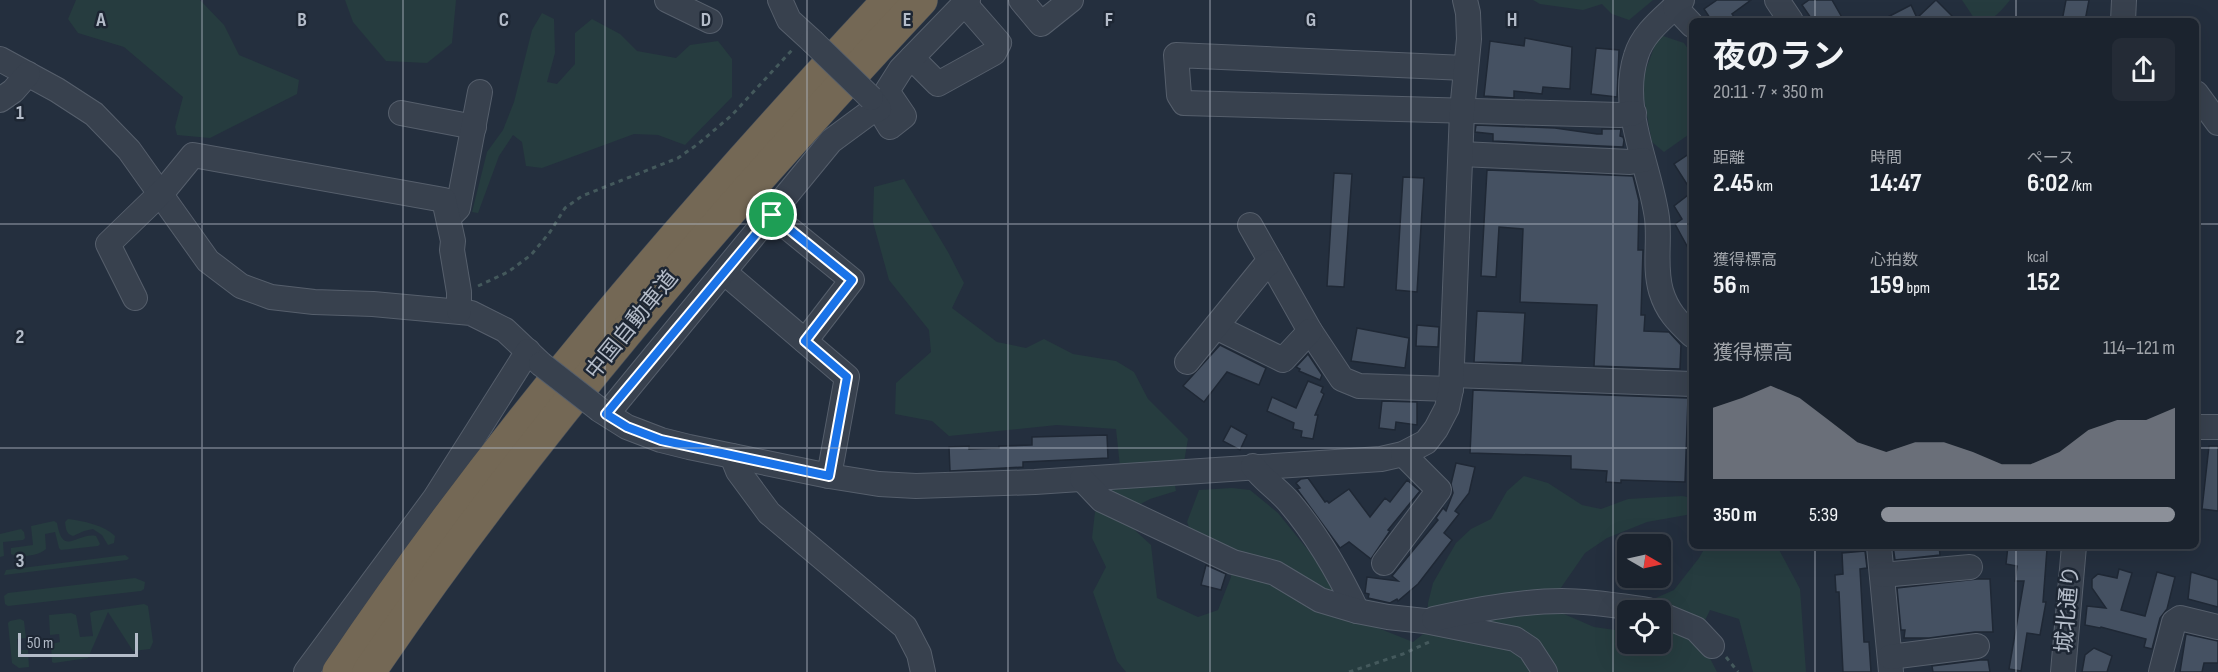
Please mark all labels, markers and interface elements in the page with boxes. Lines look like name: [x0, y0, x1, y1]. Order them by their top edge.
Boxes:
text: A: [95, 8, 106, 32]
text: B: [297, 8, 307, 32]
text: C: [499, 8, 509, 32]
text: D: [701, 8, 711, 32]
text: E: [903, 8, 911, 32]
text: F: [1105, 8, 1113, 32]
text: G: [1306, 8, 1316, 32]
text: H: [1507, 8, 1517, 32]
text: 夜のラン: [1713, 37, 1845, 77]
button: share: [2112, 38, 2175, 101]
text: 20:11 · 7 × 350 m: [1713, 80, 1824, 104]
text: 1: [16, 101, 24, 125]
text: 距離: [1713, 149, 1745, 168]
text: 時間: [1870, 149, 1902, 168]
text: ペース: [2027, 149, 2074, 168]
text: 2.45: [1713, 168, 1754, 199]
text: 14:47: [1870, 168, 1921, 199]
text: 6:02: [2027, 168, 2069, 199]
text: km: [1754, 177, 1773, 196]
text: /km: [2069, 177, 2092, 196]
pin: [746, 189, 797, 240]
icon: arrive: [755, 198, 788, 231]
text: kcal: [2027, 248, 2048, 267]
text: 獲得標高: [1713, 251, 1777, 270]
text: 心拍数: [1870, 251, 1918, 270]
street label: 中国自動車道: [580, 265, 684, 385]
text: 152: [2027, 267, 2060, 298]
text: 56: [1713, 270, 1737, 301]
text: 159: [1870, 270, 1904, 301]
text: m: [1737, 279, 1750, 298]
text: bpm: [1904, 279, 1930, 298]
text: 2: [16, 325, 24, 349]
text: 114–121 m: [2103, 336, 2175, 360]
text: 獲得標高: [1713, 341, 1793, 365]
text: 350 m: [1713, 503, 1757, 527]
text: 5:39: [1809, 503, 1838, 527]
north arrow: [1617, 534, 1671, 588]
map controls: [1617, 534, 1671, 654]
text: 3: [16, 549, 25, 573]
street label: 城北通り: [2051, 564, 2085, 654]
button: locate: [1617, 600, 1671, 654]
scale bar: [18, 630, 138, 658]
text: 50 m: [27, 634, 53, 653]

